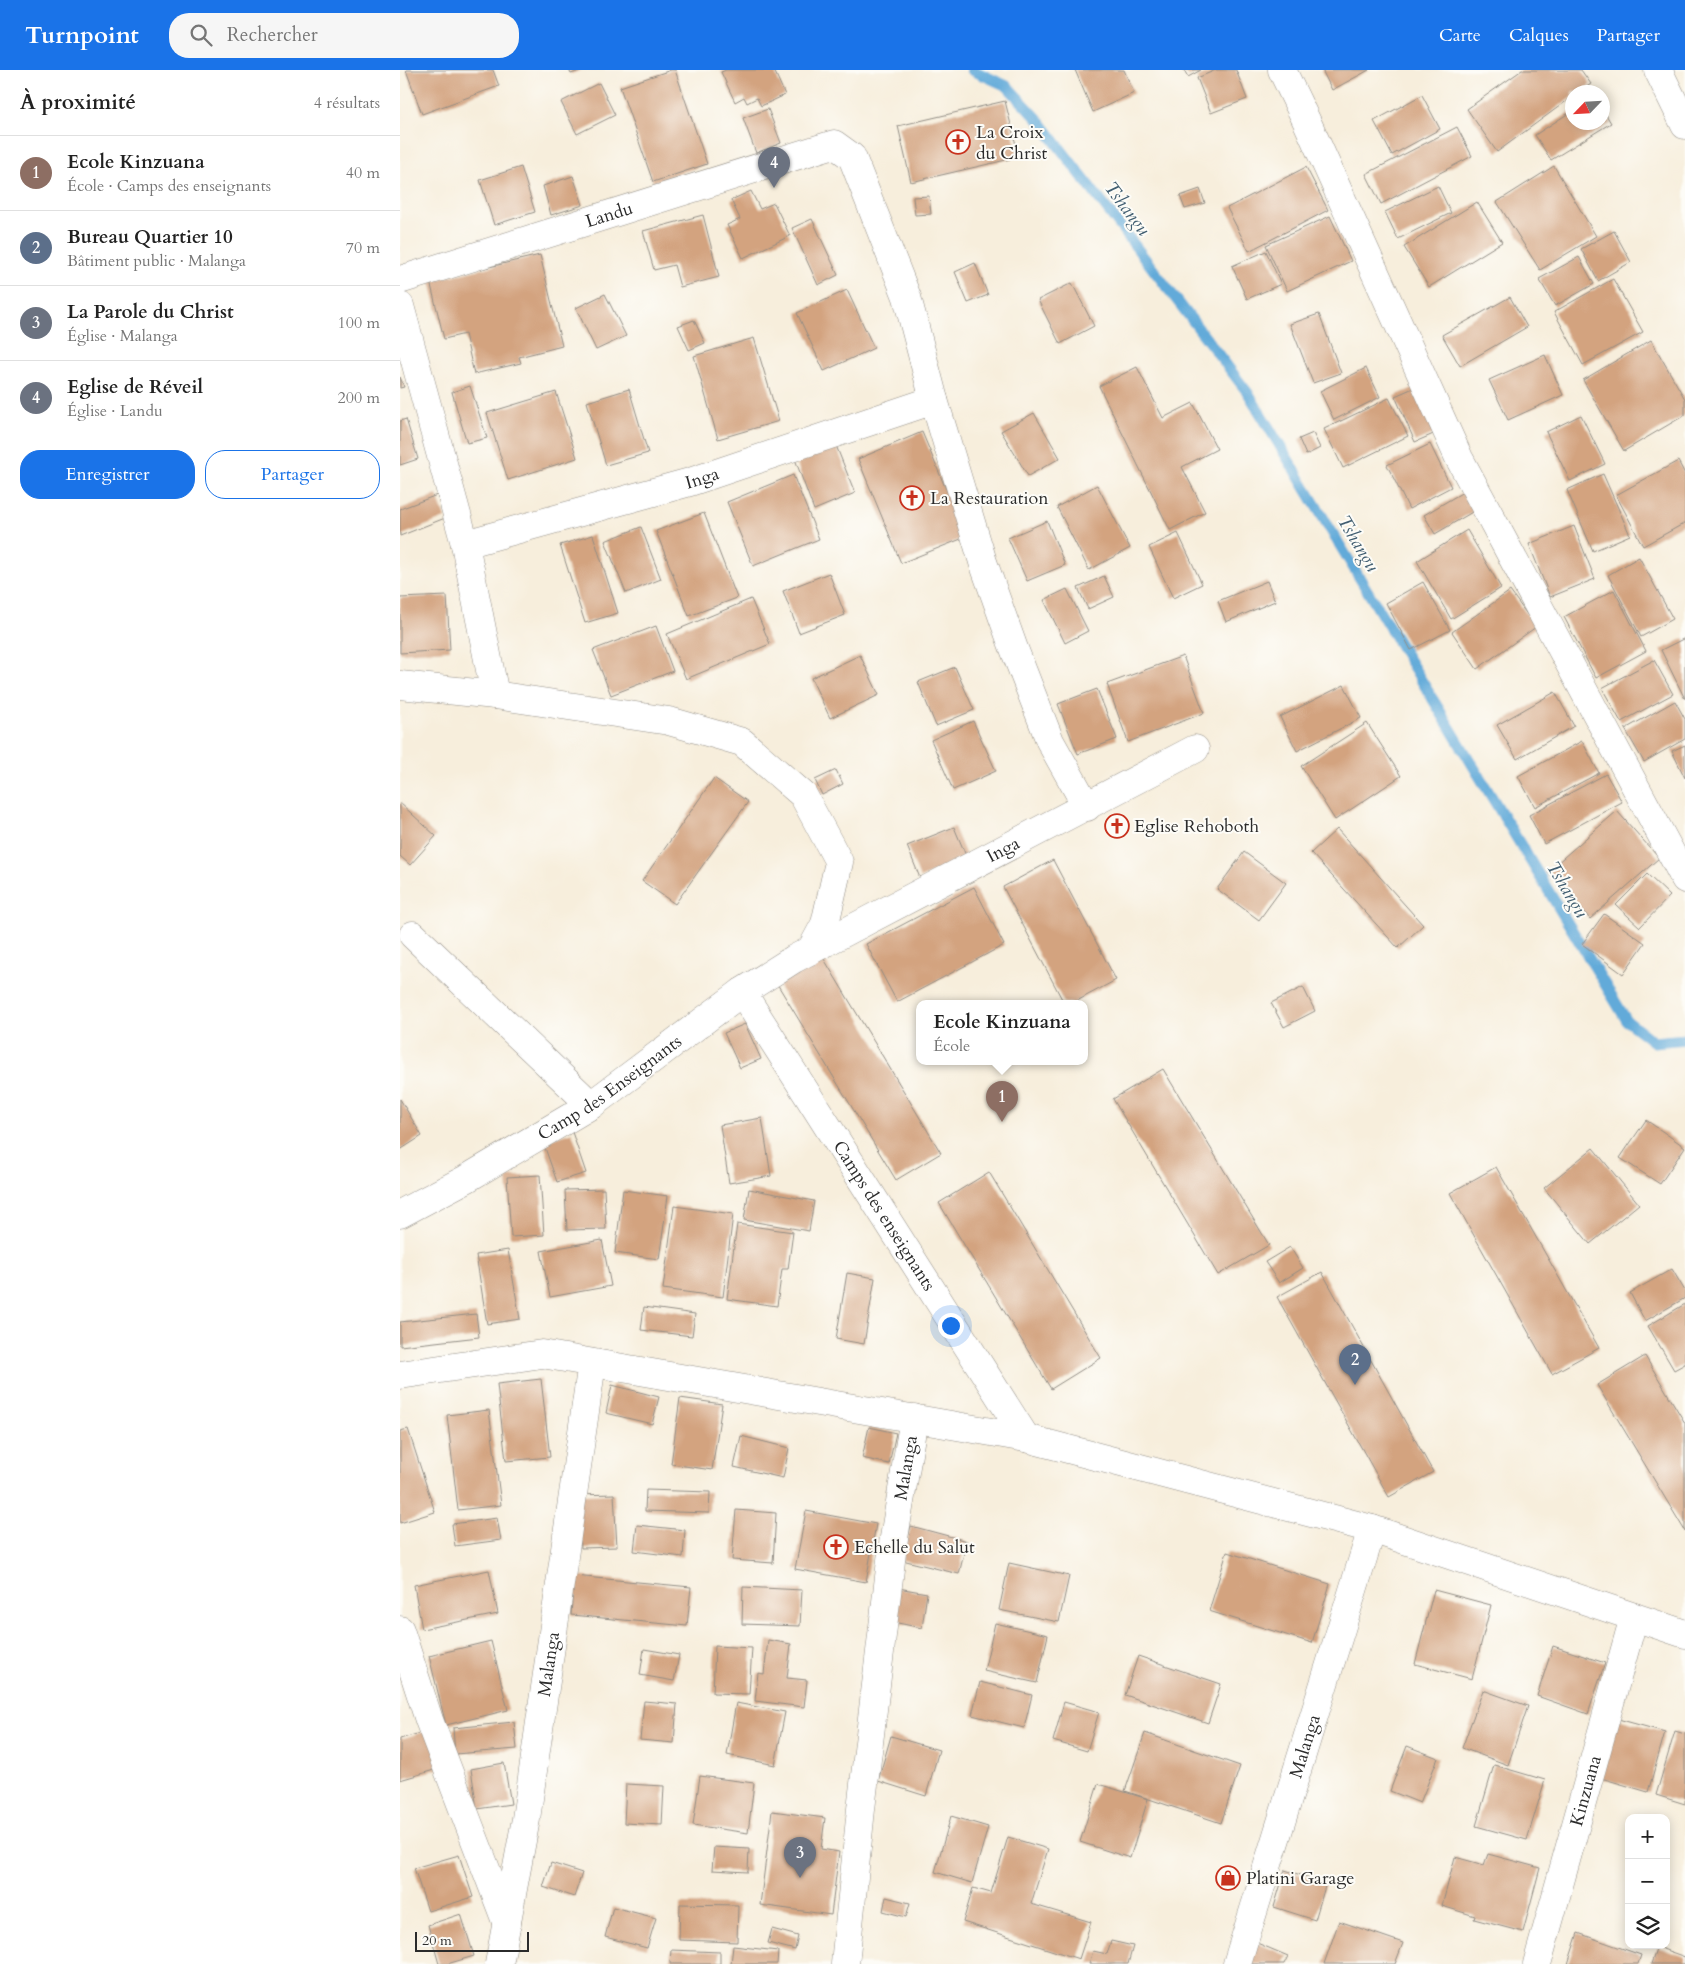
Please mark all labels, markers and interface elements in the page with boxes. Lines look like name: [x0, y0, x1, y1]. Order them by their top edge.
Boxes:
search box: [169, 13, 519, 58]
text: Turnpoint: [25, 19, 139, 52]
icon: search: [187, 21, 215, 49]
text: Rechercher: [227, 22, 318, 48]
text: Carte: [1439, 23, 1481, 48]
text: Calques: [1509, 23, 1569, 48]
text: Partager: [1597, 23, 1660, 48]
north arrow: [1565, 85, 1610, 130]
text: À proximité: [20, 88, 136, 117]
text: 4 résultats: [314, 92, 380, 114]
place label: La Croix du Christ: [976, 120, 1048, 166]
church icon: La Croix du Christ: [945, 129, 971, 155]
pin: 4: [758, 147, 790, 188]
text: Ecole Kinzuana: [67, 149, 205, 175]
text: 1: [32, 162, 40, 184]
text: 40 m: [346, 162, 380, 184]
text: École · Camps des enseignants: [67, 175, 271, 197]
water label: Tshangu: [1098, 176, 1156, 241]
street label: Landu: [582, 196, 636, 234]
text: Bureau Quartier 10: [67, 224, 233, 250]
text: 2: [32, 237, 40, 259]
text: 70 m: [346, 237, 380, 259]
text: Bâtiment public · Malanga: [67, 250, 246, 272]
text: La Parole du Christ: [67, 299, 234, 325]
text: 3: [32, 312, 40, 334]
text: 100 m: [338, 312, 380, 334]
text: Église · Malanga: [67, 325, 178, 347]
text: Eglise de Réveil: [67, 374, 203, 400]
text: 4: [32, 387, 40, 409]
text: 200 m: [338, 387, 380, 409]
text: Église · Landu: [67, 400, 163, 422]
button: Enregistrer: [20, 450, 195, 499]
button: Partager: [205, 450, 380, 499]
street label: Inga: [682, 461, 723, 496]
church icon: La Restauration: [899, 485, 925, 511]
place label: La Restauration: [930, 486, 1049, 511]
water label: Tshangu: [1331, 510, 1385, 577]
church icon: Eglise Rehoboth: [1104, 813, 1130, 839]
place label: Eglise Rehoboth: [1134, 814, 1259, 839]
street label: Inga: [982, 831, 1024, 869]
water label: Tshangu: [1540, 856, 1594, 923]
popup: [916, 1000, 1088, 1065]
text: Ecole Kinzuana: [933, 1009, 1071, 1035]
street label: Camp des Enseignants: [533, 1029, 687, 1147]
text: École: [933, 1035, 970, 1057]
pin: 1: [986, 1081, 1018, 1122]
street label: Camps des enseignants: [827, 1136, 941, 1296]
your location: [938, 1313, 964, 1339]
pin: 2: [1339, 1344, 1371, 1385]
street label: Malanga: [889, 1433, 924, 1502]
church icon: Echelle du Salut: [823, 1534, 849, 1560]
place label: Echelle du Salut: [854, 1535, 975, 1560]
street label: Malanga: [532, 1630, 566, 1698]
street label: Malanga: [1283, 1711, 1327, 1781]
street label: Kinzuana: [1564, 1752, 1608, 1829]
map controls: [1625, 1814, 1670, 1949]
button: +: [1625, 1814, 1670, 1859]
pin: 3: [784, 1837, 816, 1878]
button: −: [1625, 1859, 1670, 1904]
shop icon: Platini Garage: [1215, 1865, 1241, 1891]
place label: Platini Garage: [1246, 1866, 1355, 1891]
button: layers: [1625, 1904, 1670, 1949]
scale bar: [415, 1929, 529, 1952]
text: 20 m: [422, 1931, 452, 1950]

